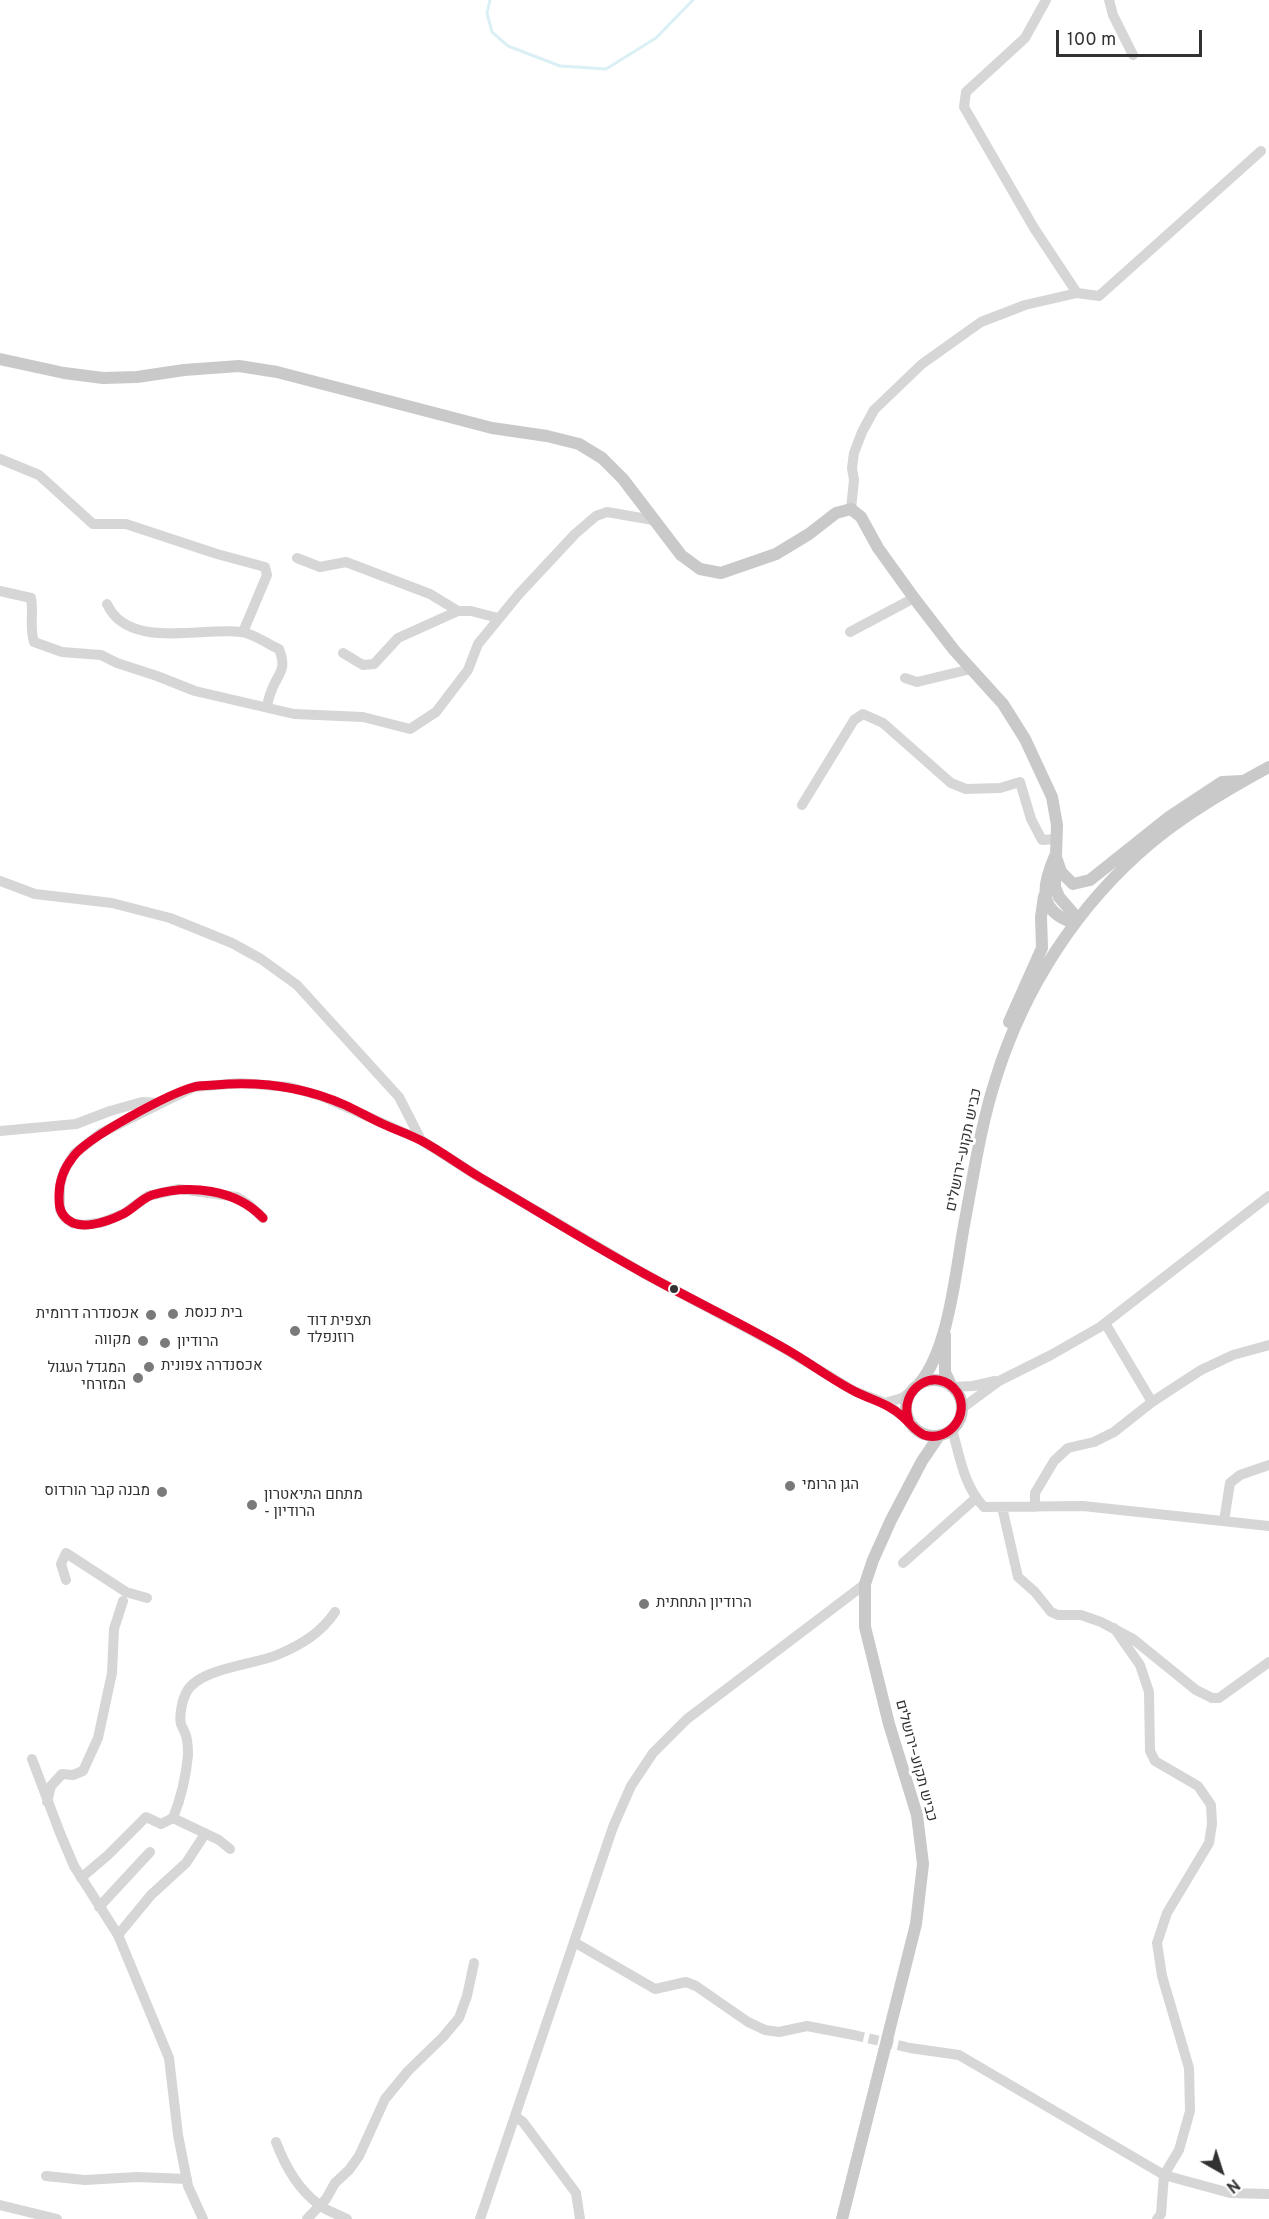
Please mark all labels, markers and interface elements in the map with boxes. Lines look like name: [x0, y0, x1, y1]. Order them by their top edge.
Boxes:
scale bar: [1059, 18, 1204, 56]
text: 100 m: [1067, 29, 1116, 52]
street label: כביש תקוע–ירושלים: [943, 1087, 987, 1213]
unlabelled marker: [668, 1283, 680, 1295]
place label: בית כנסת: [185, 1305, 243, 1323]
place label: אכסנדרה דרומית: [36, 1306, 139, 1324]
marker: בית כנסת: [166, 1307, 180, 1321]
marker: אכסנדרה דרומית: [144, 1308, 158, 1322]
place label: תצפית דוד רוזנפלד: [307, 1313, 371, 1348]
marker: תצפית דוד רוזנפלד: [288, 1324, 302, 1338]
place label: מקווה: [94, 1332, 131, 1350]
marker: מקווה: [136, 1334, 150, 1348]
place label: הרודיון: [177, 1334, 219, 1352]
marker: הרודיון: [158, 1336, 172, 1350]
place label: אכסנדרה צפונית: [161, 1358, 263, 1376]
place label: המגדל העגול המזרחי: [47, 1360, 126, 1395]
marker: אכסנדרה צפונית: [142, 1360, 156, 1374]
marker: המגדל העגול המזרחי: [131, 1371, 145, 1385]
place label: הגן הרומי: [802, 1477, 859, 1495]
marker: הגן הרומי: [783, 1479, 797, 1493]
place label: מבנה קבר הורדוס: [44, 1483, 150, 1501]
marker: מבנה קבר הורדוס: [155, 1485, 169, 1499]
place label: מתחם התיאטרון - הרודיון: [264, 1487, 363, 1522]
marker: מתחם התיאטרון - הרודיון: [245, 1498, 259, 1512]
place label: הרודיון התחתית: [656, 1595, 752, 1613]
marker: הרודיון התחתית: [637, 1597, 651, 1611]
street label: כביש תקוע–ירושלים: [890, 1698, 940, 1824]
north arrow: [1191, 2141, 1251, 2201]
text: N: [1222, 2174, 1243, 2196]

